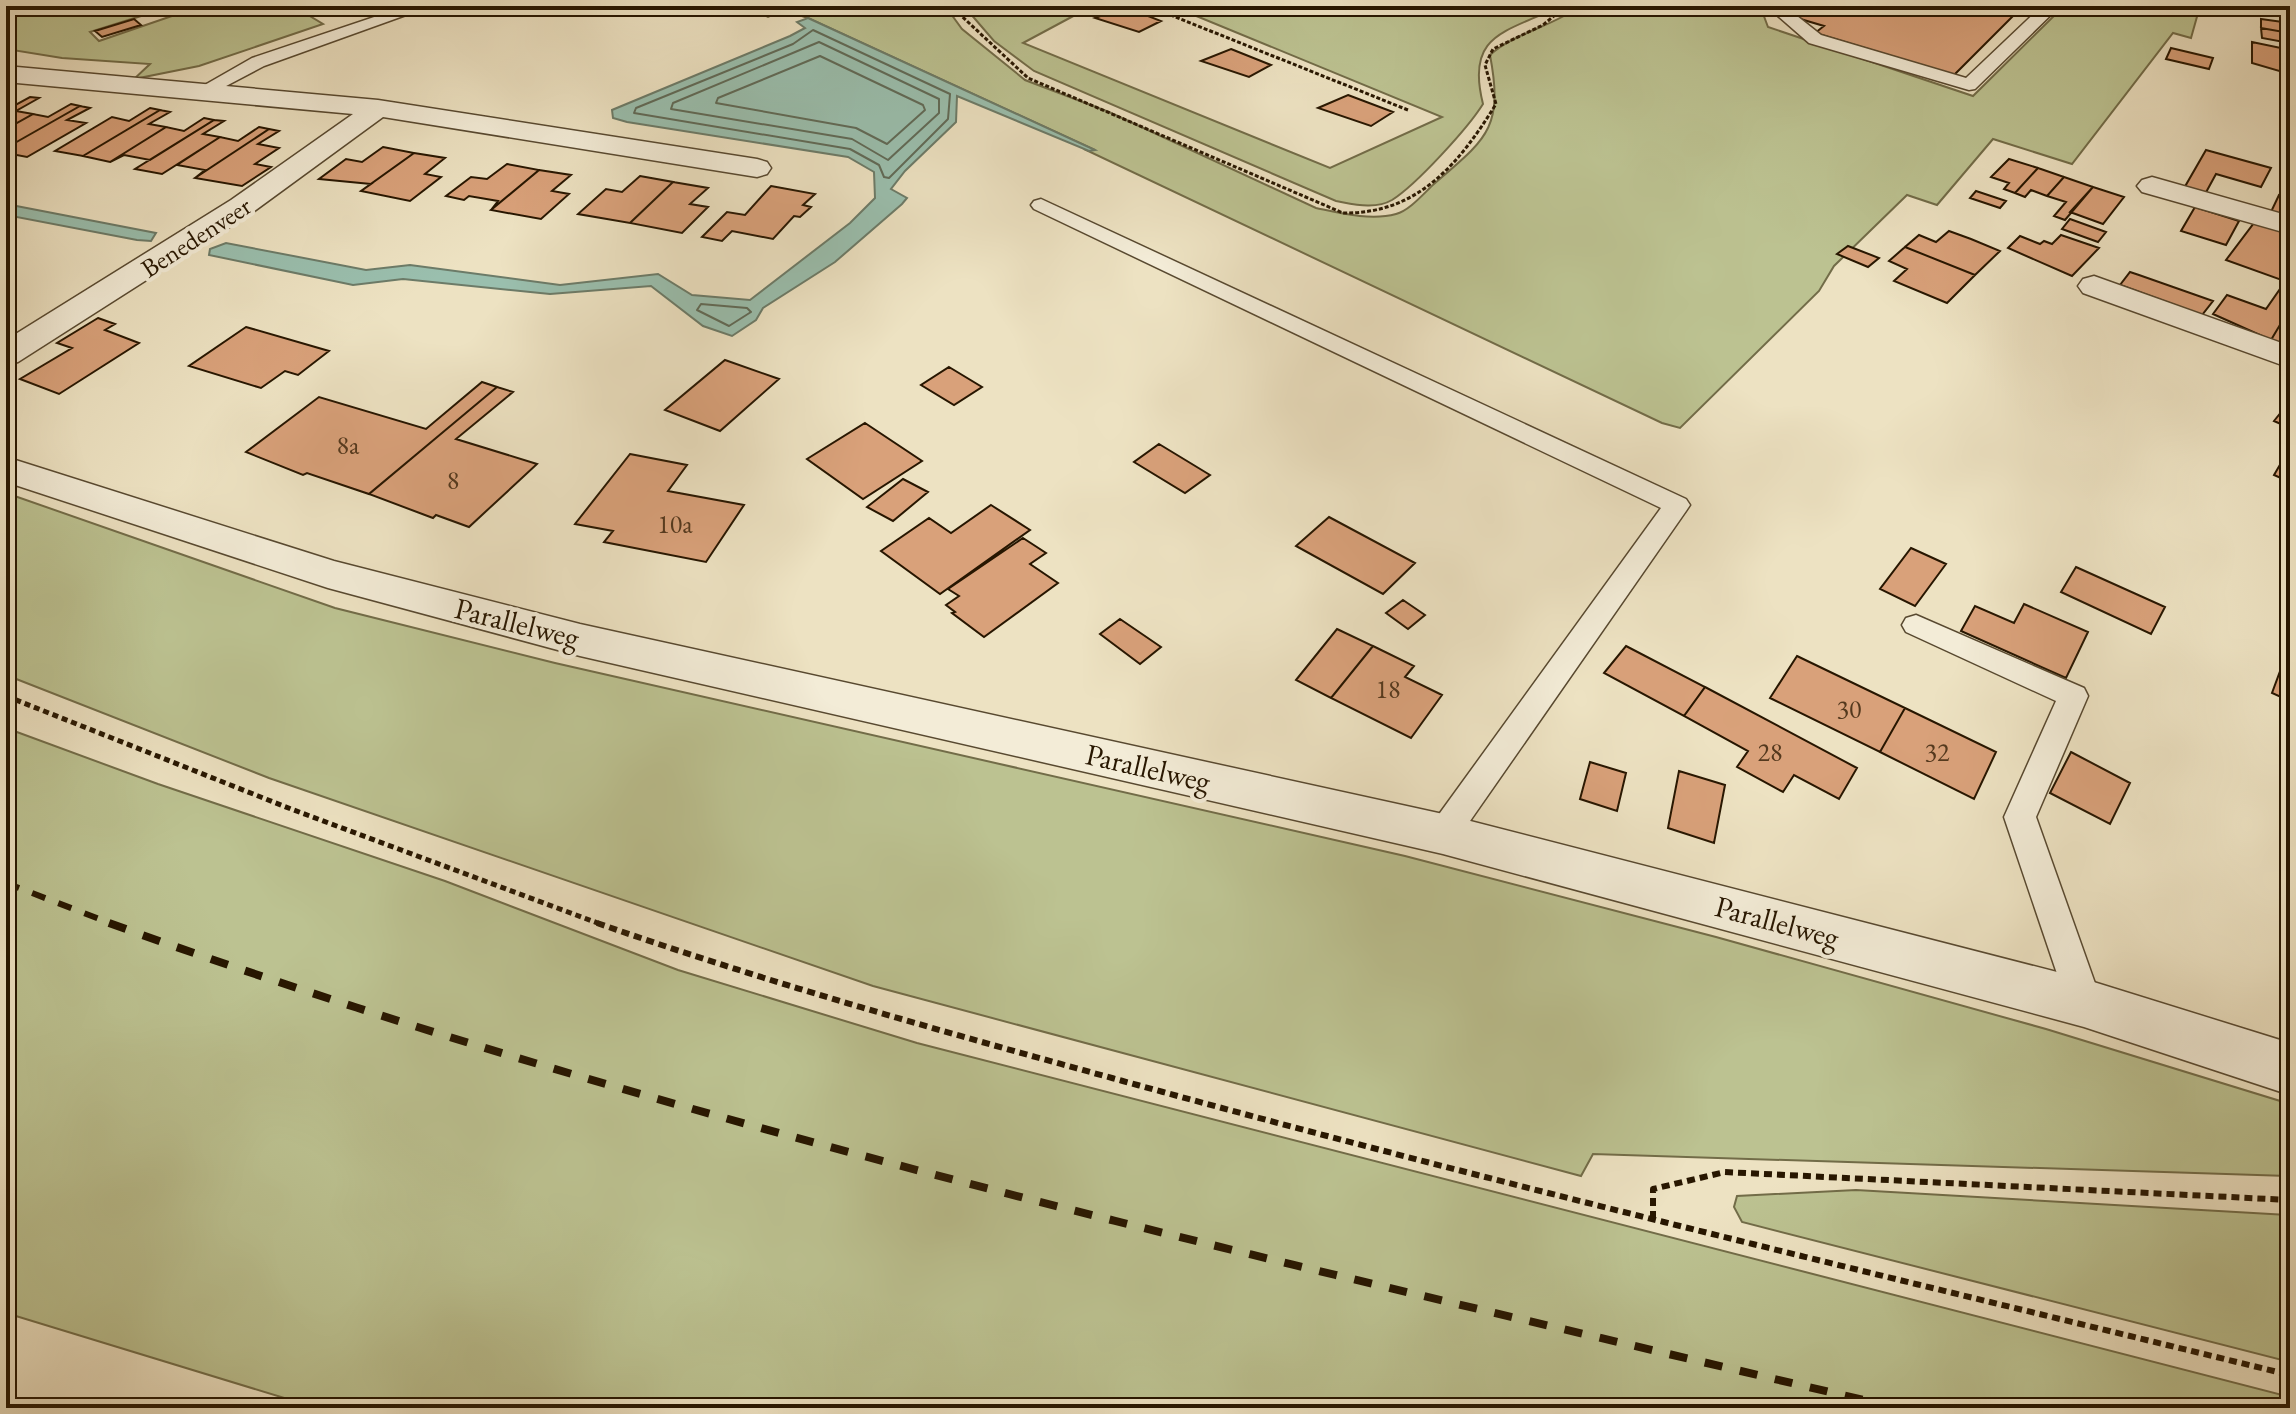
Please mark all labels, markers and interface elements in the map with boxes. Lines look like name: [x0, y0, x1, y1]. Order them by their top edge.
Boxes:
street label: Benedenveer: [134, 189, 258, 285]
house number: 8a: [337, 428, 360, 462]
house number: 8: [447, 463, 459, 497]
house number: 10a: [657, 507, 693, 541]
street label: Parallelweg: [451, 588, 584, 657]
house number: 18: [1376, 672, 1400, 706]
house number: 30: [1837, 692, 1861, 726]
street label: Parallelweg: [1082, 734, 1215, 801]
house number: 28: [1758, 735, 1782, 769]
house number: 32: [1925, 735, 1950, 769]
street label: Parallelweg: [1711, 886, 1844, 957]

